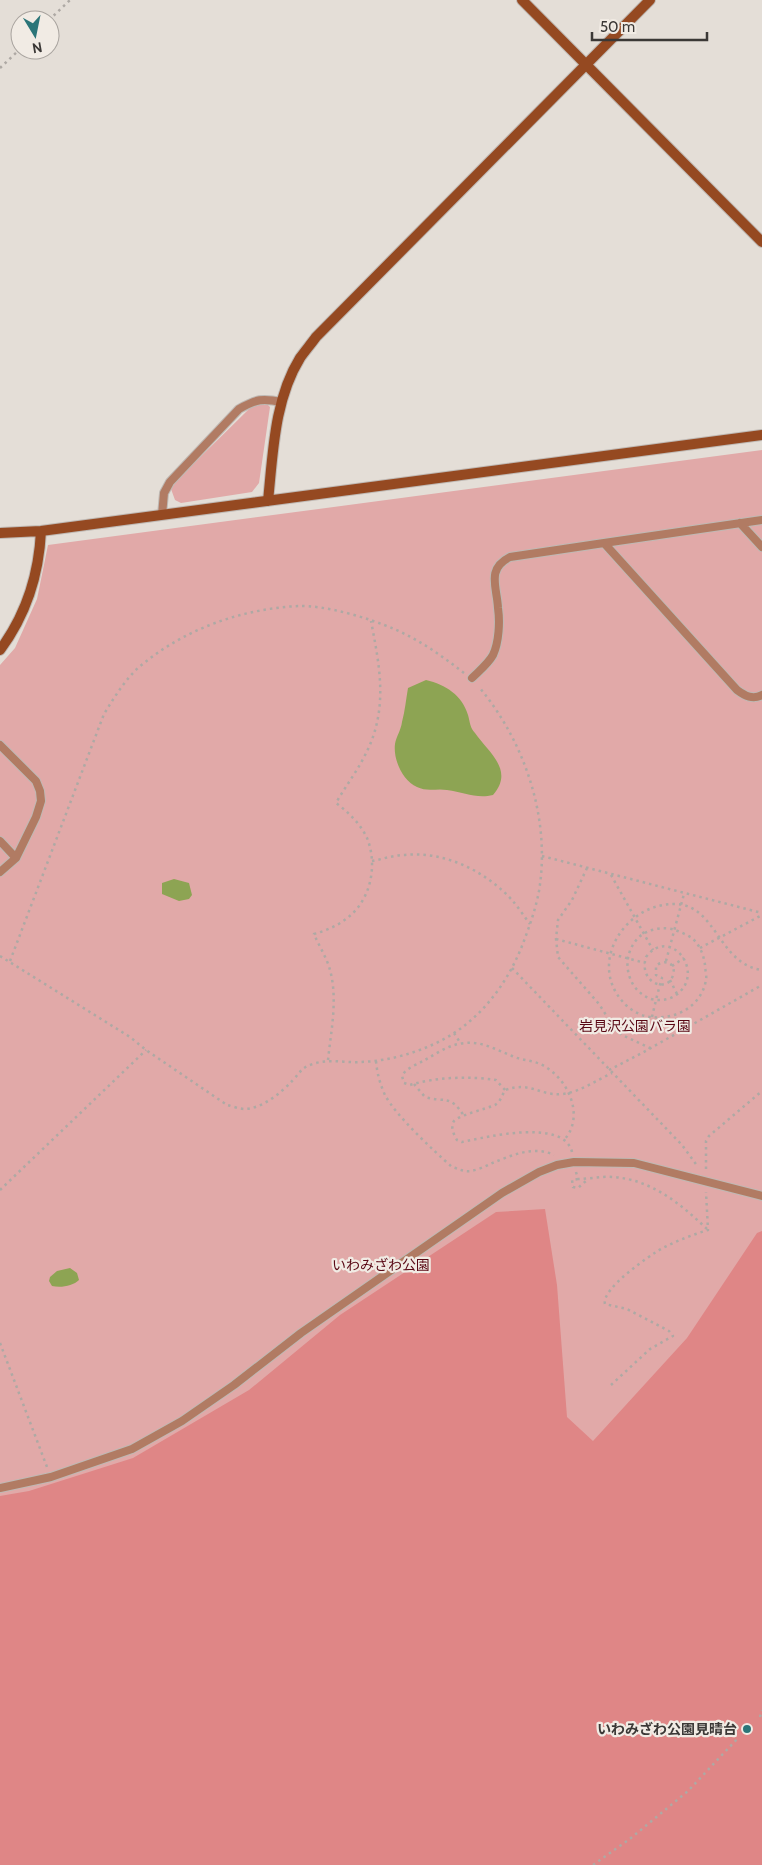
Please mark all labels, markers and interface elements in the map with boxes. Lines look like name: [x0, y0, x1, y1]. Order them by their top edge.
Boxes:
north arrow: [10, 10, 60, 60]
scale bar: [592, 10, 707, 42]
text: 50 m: [600, 18, 635, 36]
text: N: [31, 38, 44, 58]
park label: 岩見沢公園バラ園: [579, 1017, 691, 1035]
park label: いわみざわ公園: [332, 1256, 430, 1274]
place label: いわみざわ公園見晴台: [597, 1720, 737, 1738]
marker: いわみざわ公園見晴台: [741, 1723, 753, 1735]

